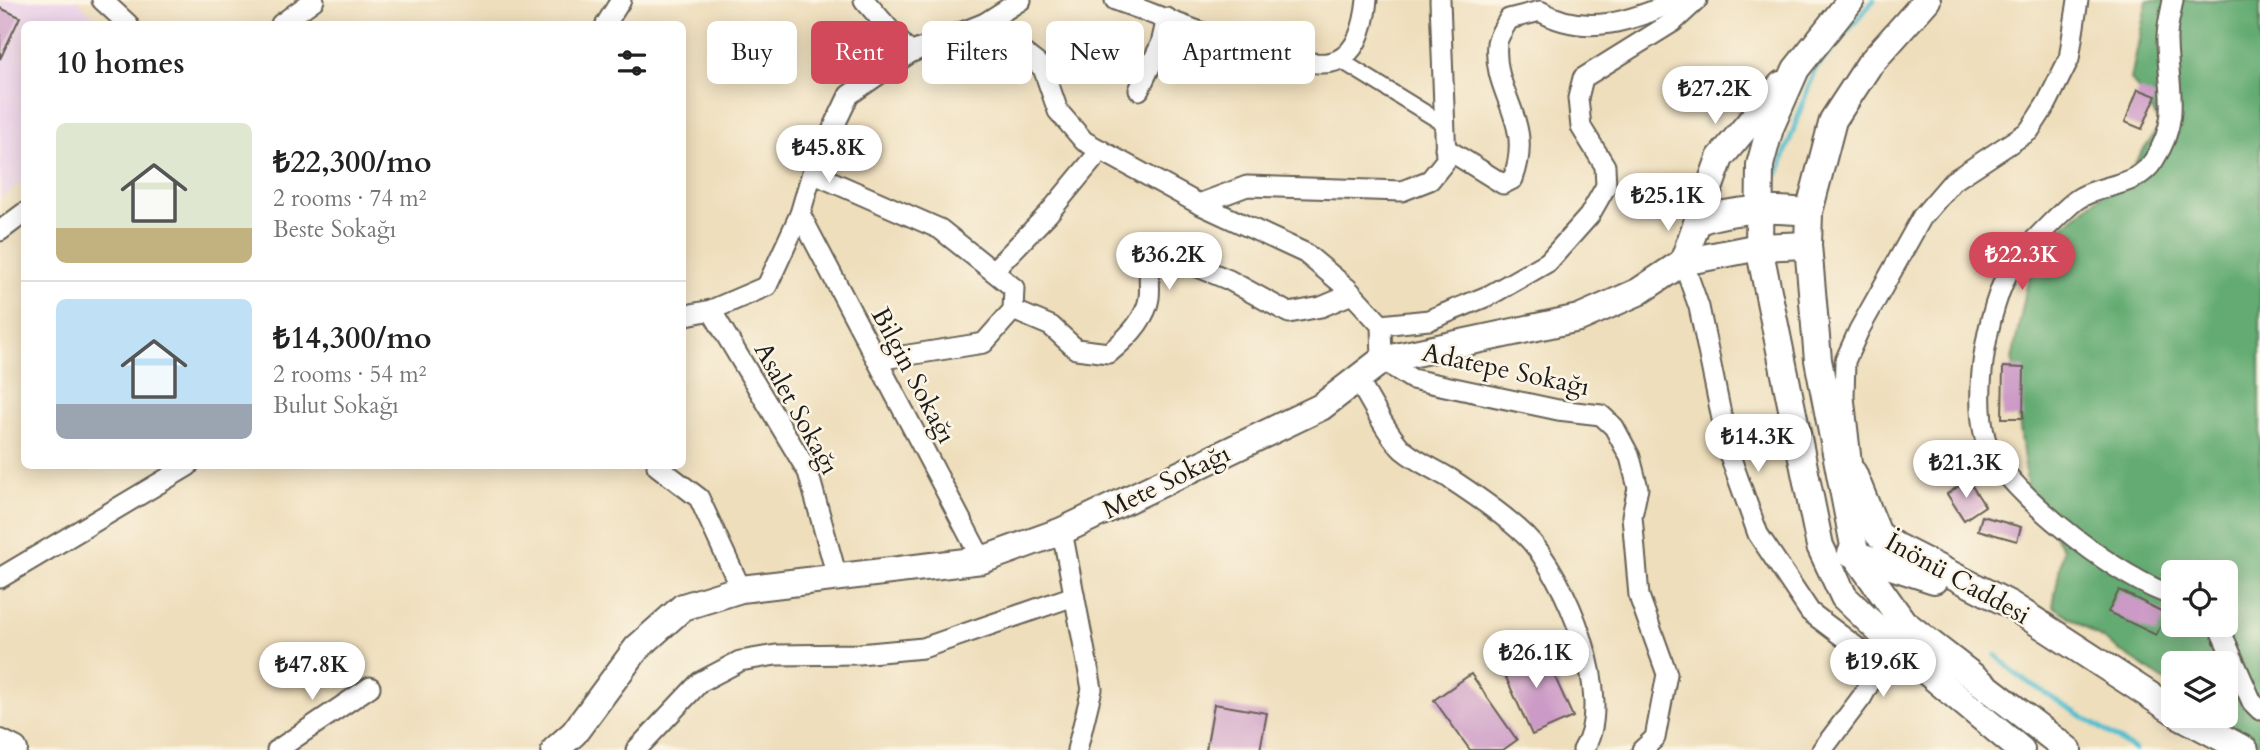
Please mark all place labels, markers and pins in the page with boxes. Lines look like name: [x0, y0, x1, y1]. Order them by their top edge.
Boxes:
pin: ₺27.2K: [1658, 66, 1772, 126]
pin: ₺45.8K: [772, 125, 886, 185]
pin: ₺25.1K: [1611, 174, 1725, 233]
pin: ₺36.2K: [1112, 232, 1226, 292]
pin: ₺22.3K: [1965, 232, 2079, 292]
pin: ₺14.3K: [1701, 414, 1815, 474]
pin: ₺21.3K: [1909, 440, 2023, 500]
pin: ₺26.1K: [1479, 630, 1593, 690]
pin: ₺19.6K: [1826, 640, 1940, 699]
pin: ₺47.8K: [255, 642, 369, 702]

